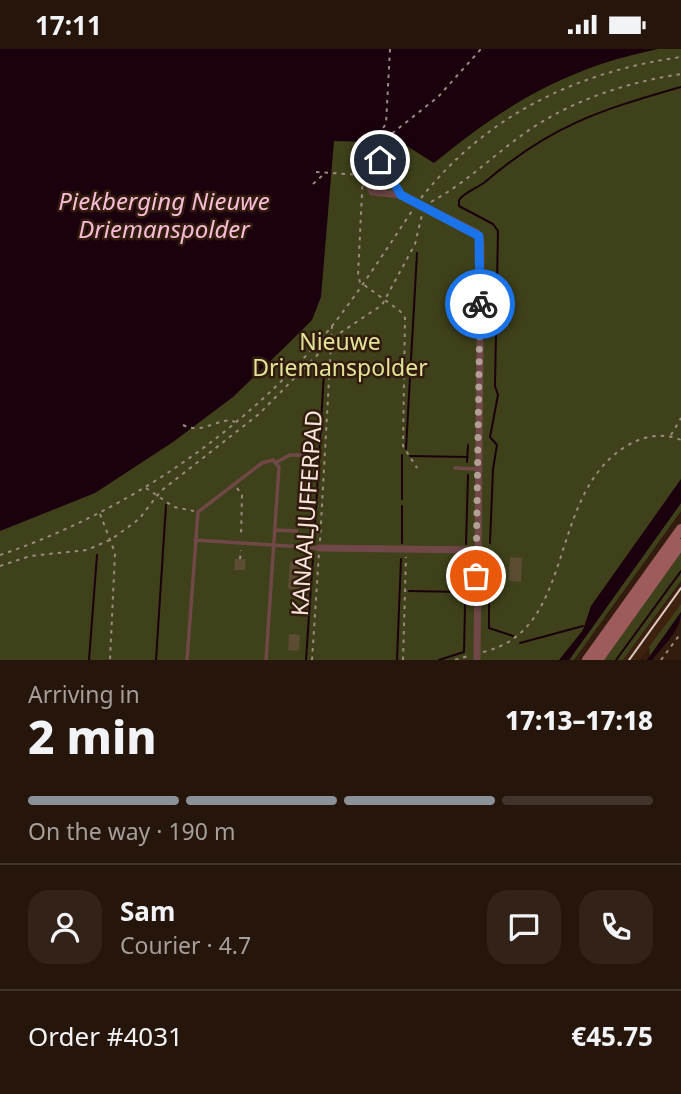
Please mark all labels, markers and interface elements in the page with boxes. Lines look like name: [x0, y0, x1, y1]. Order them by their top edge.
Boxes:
text: 17:11: [35, 7, 102, 43]
pin: [350, 130, 410, 190]
icon: home: [361, 141, 399, 179]
water label: Piekberging Nieuwe Driemanspolder: [58, 184, 270, 245]
courier: [445, 269, 515, 339]
icon: bike: [461, 285, 499, 323]
park label: Nieuwe Driemanspolder: [252, 325, 428, 383]
street label: KANAALJUFFERPAD: [283, 409, 329, 617]
pin: [446, 546, 506, 606]
icon: bag: [457, 557, 495, 595]
text: Arriving in: [28, 678, 140, 710]
text: 17:13–17:18: [505, 702, 653, 738]
text: 2 min: [28, 705, 157, 767]
text: On the way · 190 m: [28, 815, 235, 847]
button: person: [28, 890, 102, 964]
button: chat: [487, 890, 561, 964]
button: phone: [579, 890, 653, 964]
text: Sam: [120, 893, 175, 929]
text: Courier · 4.7: [120, 929, 251, 961]
text: Order #4031: [28, 1018, 183, 1054]
text: €45.75: [571, 1018, 653, 1054]

